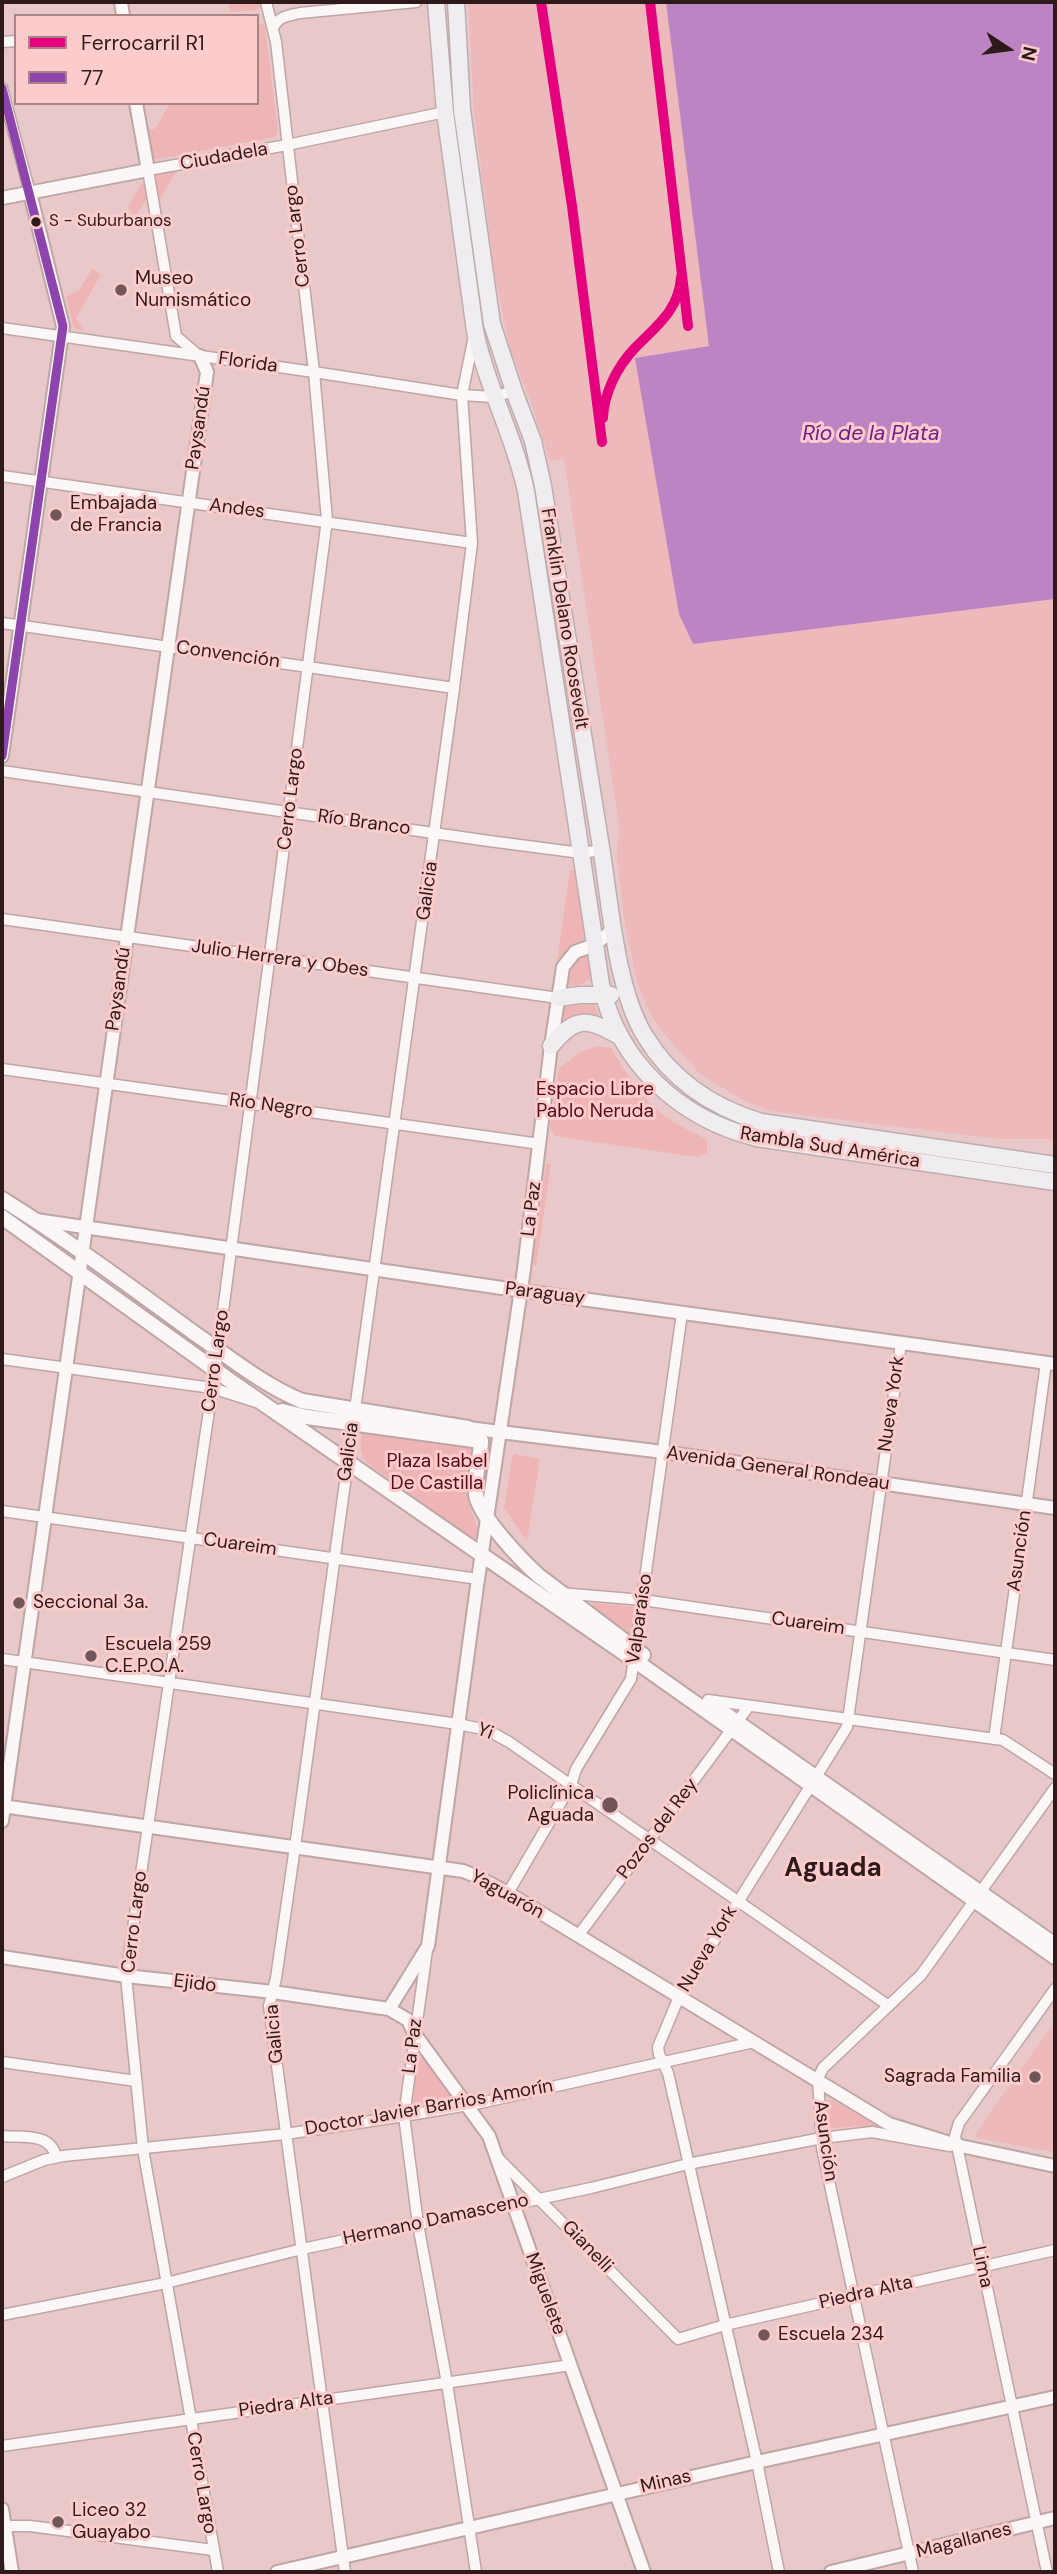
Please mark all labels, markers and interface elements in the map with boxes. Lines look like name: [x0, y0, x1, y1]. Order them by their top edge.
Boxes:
legend: [14, 14, 259, 105]
north arrow: [973, 14, 1043, 84]
text: Ferrocarril R1: [81, 29, 205, 57]
text: N: [1015, 44, 1043, 63]
text: 77: [81, 64, 103, 92]
street label: Ciudadela: [178, 138, 270, 176]
street label: Cerro Largo: [280, 183, 316, 289]
place label: S - Suburbanos: [49, 212, 172, 232]
marker: S - Suburbanos: [29, 215, 43, 229]
place label: Museo Numismático: [135, 268, 251, 312]
marker: Museo Numismático: [113, 282, 129, 298]
street label: Florida: [217, 348, 279, 378]
street label: Paysandú: [182, 385, 216, 471]
water label: Río de la Plata: [802, 421, 940, 447]
place label: Embajada de Francia: [70, 493, 162, 537]
street label: Andes: [208, 494, 266, 524]
marker: Embajada de Francia: [48, 507, 64, 523]
street label: Franklin Delano Roosevelt: [535, 507, 593, 731]
street label: Convención: [175, 636, 281, 674]
street label: Cerro Largo: [273, 746, 309, 852]
street label: Río Branco: [316, 805, 412, 841]
street label: Galicia: [413, 860, 443, 922]
street label: Julio Herrera y Obes: [190, 935, 370, 983]
street label: Paysandú: [102, 946, 136, 1032]
park label: Espacio Libre Pablo Neruda: [536, 1079, 654, 1123]
street label: Río Negro: [228, 1089, 314, 1123]
street label: Rambla Sud América: [738, 1123, 922, 1173]
street label: La Paz: [517, 1180, 547, 1238]
street label: Paraguay: [504, 1278, 586, 1310]
street label: Cerro Largo: [198, 1308, 234, 1414]
street label: Nueva York: [874, 1355, 910, 1453]
street label: Galicia: [334, 1421, 364, 1483]
street label: Avenida General Rondeau: [665, 1442, 891, 1496]
park label: Plaza Isabel De Castilla: [387, 1451, 487, 1495]
street label: Asunción: [1003, 1509, 1037, 1593]
street label: Cuareim: [202, 1529, 278, 1561]
street label: Valparaíso: [622, 1572, 658, 1666]
place label: Seccional 3a.: [33, 1592, 148, 1614]
marker: Seccional 3a.: [11, 1595, 27, 1611]
street label: Cuareim: [770, 1608, 846, 1640]
place label: Escuela 259 C.E.P.O.A.: [105, 1634, 211, 1678]
marker: Escuela 259 C.E.P.O.A.: [83, 1648, 99, 1664]
street label: Yi: [474, 1719, 496, 1745]
street label: Pozos del Rey: [613, 1774, 703, 1884]
place label: Policlínica Aguada: [507, 1783, 594, 1827]
marker: Policlínica Aguada: [600, 1795, 620, 1815]
district label: Aguada: [784, 1853, 882, 1885]
street label: Yaguarón: [466, 1865, 548, 1925]
street label: Cerro Largo: [117, 1869, 153, 1975]
street label: Nueva York: [673, 1902, 743, 1996]
street label: Ejido: [172, 1970, 218, 1998]
street label: Galicia: [261, 2003, 289, 2065]
street label: La Paz: [398, 2017, 428, 2075]
place label: Sagrada Familia: [884, 2066, 1021, 2088]
marker: Sagrada Familia: [1027, 2069, 1043, 2085]
street label: Doctor Javier Barrios Amorín: [303, 2075, 555, 2141]
street label: Asunción: [808, 2099, 842, 2183]
street label: Hermano Damasceno: [341, 2189, 531, 2251]
street label: Gianelli: [557, 2216, 617, 2278]
street label: Lima: [966, 2244, 998, 2290]
street label: Miguelete: [520, 2250, 570, 2338]
street label: Piedra Alta: [817, 2271, 915, 2315]
place label: Escuela 234: [778, 2324, 884, 2346]
marker: Escuela 234: [756, 2327, 772, 2343]
street label: Piedra Alta: [237, 2387, 335, 2423]
street label: Cerro Largo: [181, 2430, 221, 2536]
street label: Minas: [638, 2465, 694, 2499]
place label: Liceo 32 Guayabo: [72, 2500, 151, 2544]
marker: Liceo 32 Guayabo: [50, 2514, 66, 2530]
street label: Magallanes: [914, 2518, 1014, 2564]

